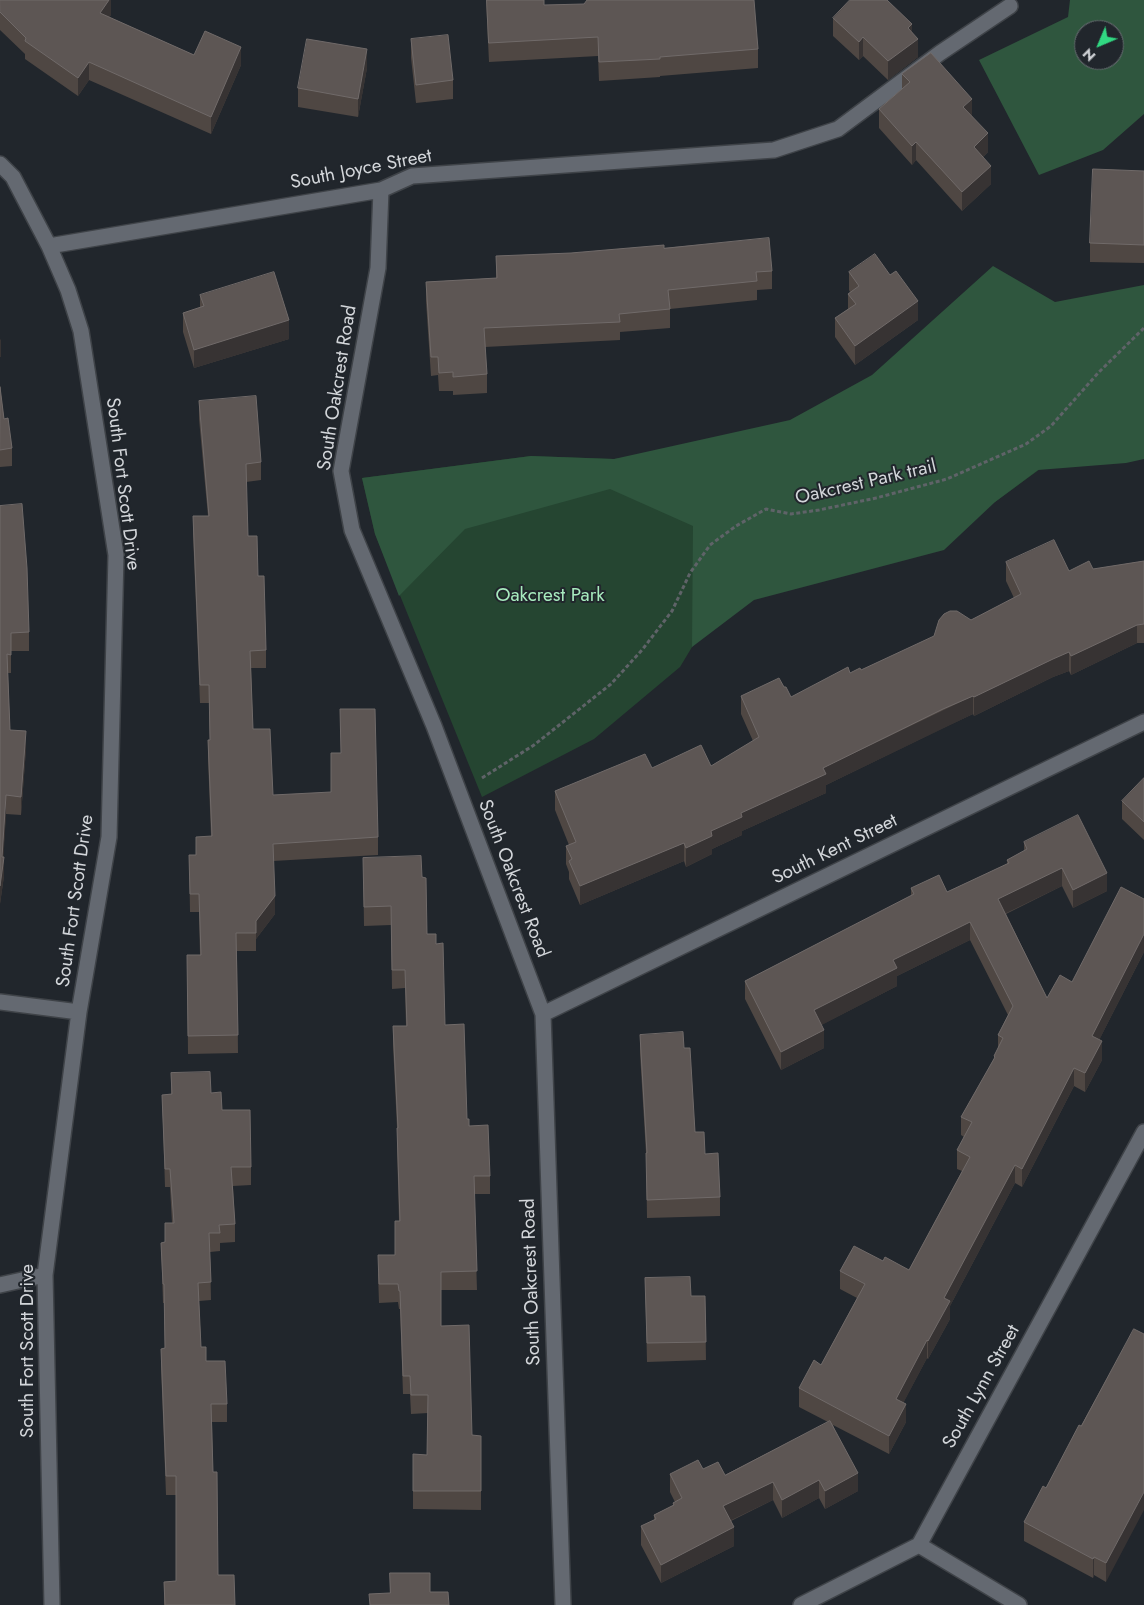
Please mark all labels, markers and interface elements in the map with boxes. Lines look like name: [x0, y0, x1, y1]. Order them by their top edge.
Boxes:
north arrow: [1074, 20, 1124, 70]
text: N: [1078, 44, 1100, 66]
street label: South Joyce Street: [288, 145, 434, 195]
street label: South Oakcrest Road: [314, 304, 362, 472]
street label: South Fort Scott Drive: [100, 396, 144, 572]
street label: Oakcrest Park trail: [793, 456, 939, 510]
park label: Oakcrest Park: [495, 585, 605, 607]
street label: South Oakcrest Road: [472, 797, 554, 961]
street label: South Kent Street: [769, 810, 901, 890]
street label: South Fort Scott Drive: [53, 813, 99, 989]
street label: South Oakcrest Road: [518, 1198, 546, 1366]
street label: South Fort Scott Drive: [17, 1264, 39, 1438]
street label: South Lynn Street: [939, 1321, 1025, 1453]

